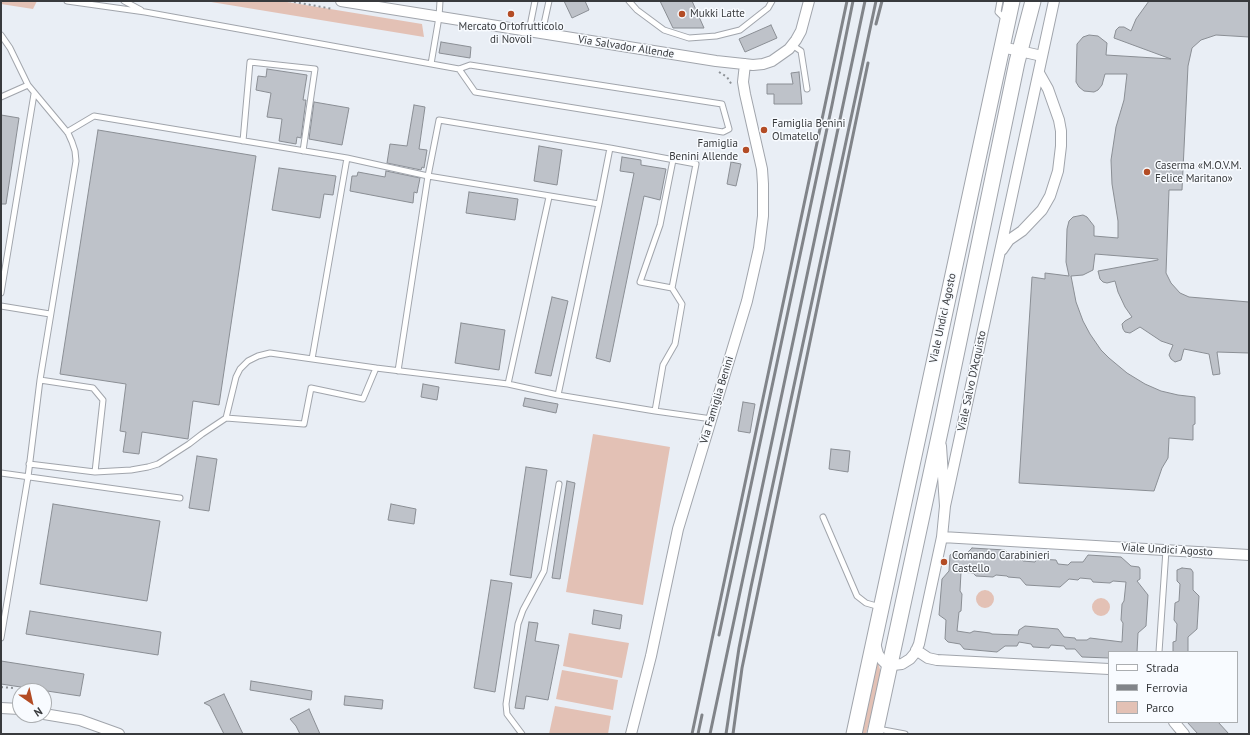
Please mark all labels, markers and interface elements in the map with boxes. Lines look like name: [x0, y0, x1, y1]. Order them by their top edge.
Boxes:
place label: Mukki Latte: [690, 7, 745, 21]
marker: Mercato Ortofrutticolo di Novoli: [506, 9, 516, 19]
marker: Mukki Latte: [677, 9, 687, 19]
place label: Mercato Ortofrutticolo di Novoli: [458, 20, 564, 46]
street label: Via Salvador Allende: [577, 33, 675, 61]
place label: Famiglia Benini Olmatello: [772, 117, 845, 143]
marker: Famiglia Benini Olmatello: [759, 125, 769, 135]
place label: Famiglia Benini Allende: [669, 137, 738, 163]
marker: Famiglia Benini Allende: [741, 145, 751, 155]
place label: Caserma «M.O.V.M. Felice Maritano»: [1155, 159, 1242, 185]
marker: Caserma «M.O.V.M. Felice Maritano»: [1142, 167, 1152, 177]
street label: Viale Undici Agosto: [927, 272, 959, 364]
street label: Viale Salvo D'Acquisto: [955, 329, 989, 433]
street label: Via Famiglia Benini: [697, 355, 737, 445]
street label: Viale Undici Agosto: [1121, 541, 1213, 559]
place label: Comando Carabinieri Castello: [952, 549, 1050, 575]
marker: Comando Carabinieri Castello: [939, 557, 949, 567]
legend: [1108, 651, 1238, 723]
text: Strada: [1146, 660, 1179, 675]
text: Ferrovia: [1146, 680, 1188, 695]
north arrow: [12, 683, 52, 723]
text: Parco: [1146, 700, 1174, 715]
text: N: [31, 704, 45, 720]

